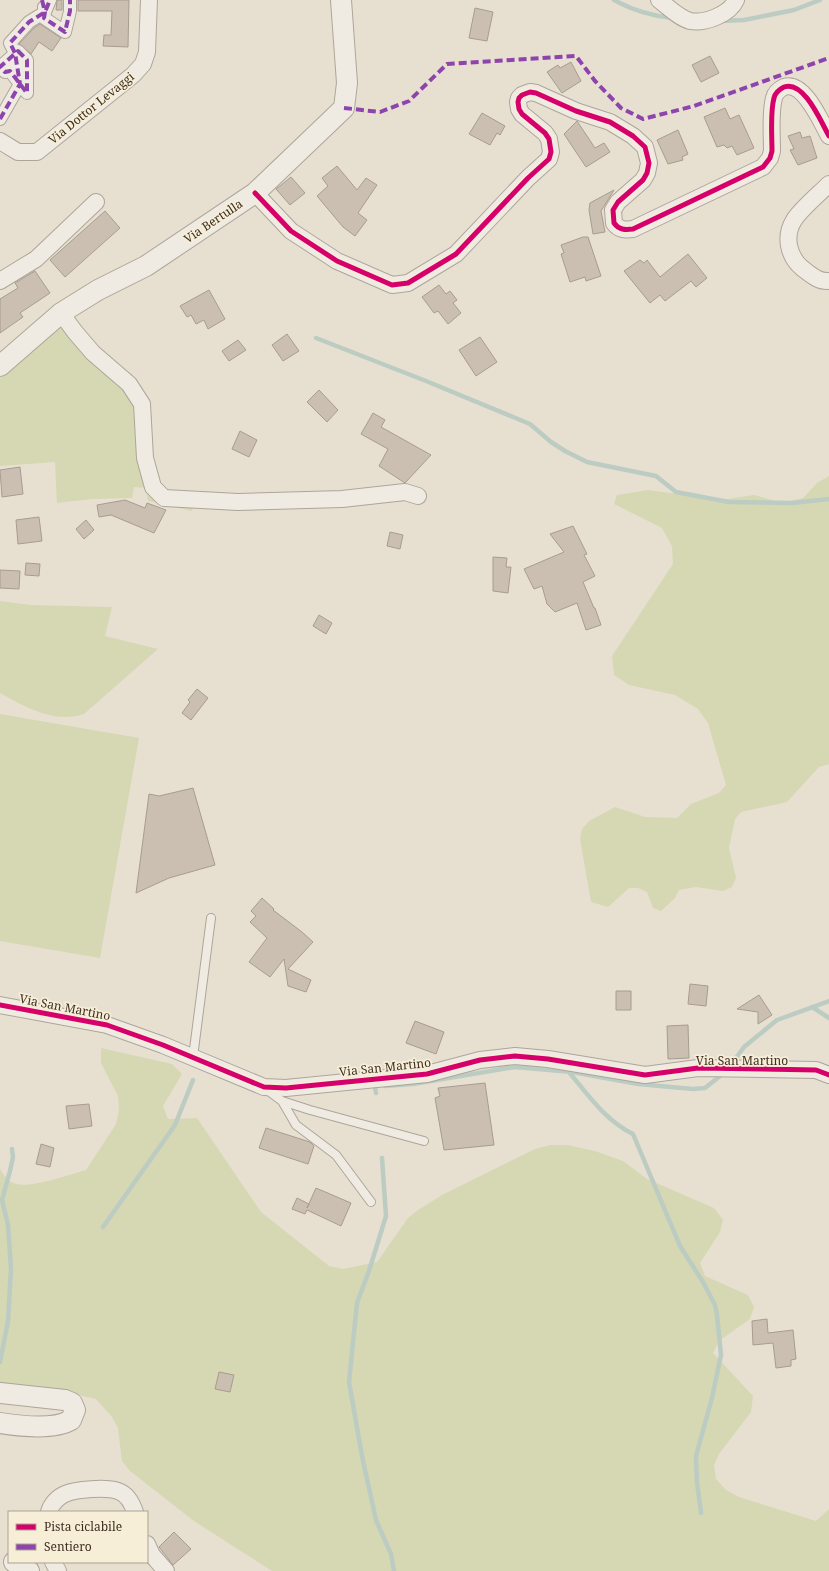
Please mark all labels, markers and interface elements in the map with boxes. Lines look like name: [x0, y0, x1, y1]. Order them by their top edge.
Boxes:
street label: Via Dottor Levaggi: [44, 68, 138, 148]
street label: Via Bertulla: [180, 195, 246, 247]
street label: Via San Martino: [18, 990, 112, 1024]
street label: Via San Martino: [696, 1052, 788, 1069]
street label: Via San Martino: [338, 1054, 432, 1080]
legend: [8, 1511, 148, 1563]
text: Pista ciclabile: [44, 1518, 122, 1535]
text: Sentiero: [44, 1538, 92, 1555]

